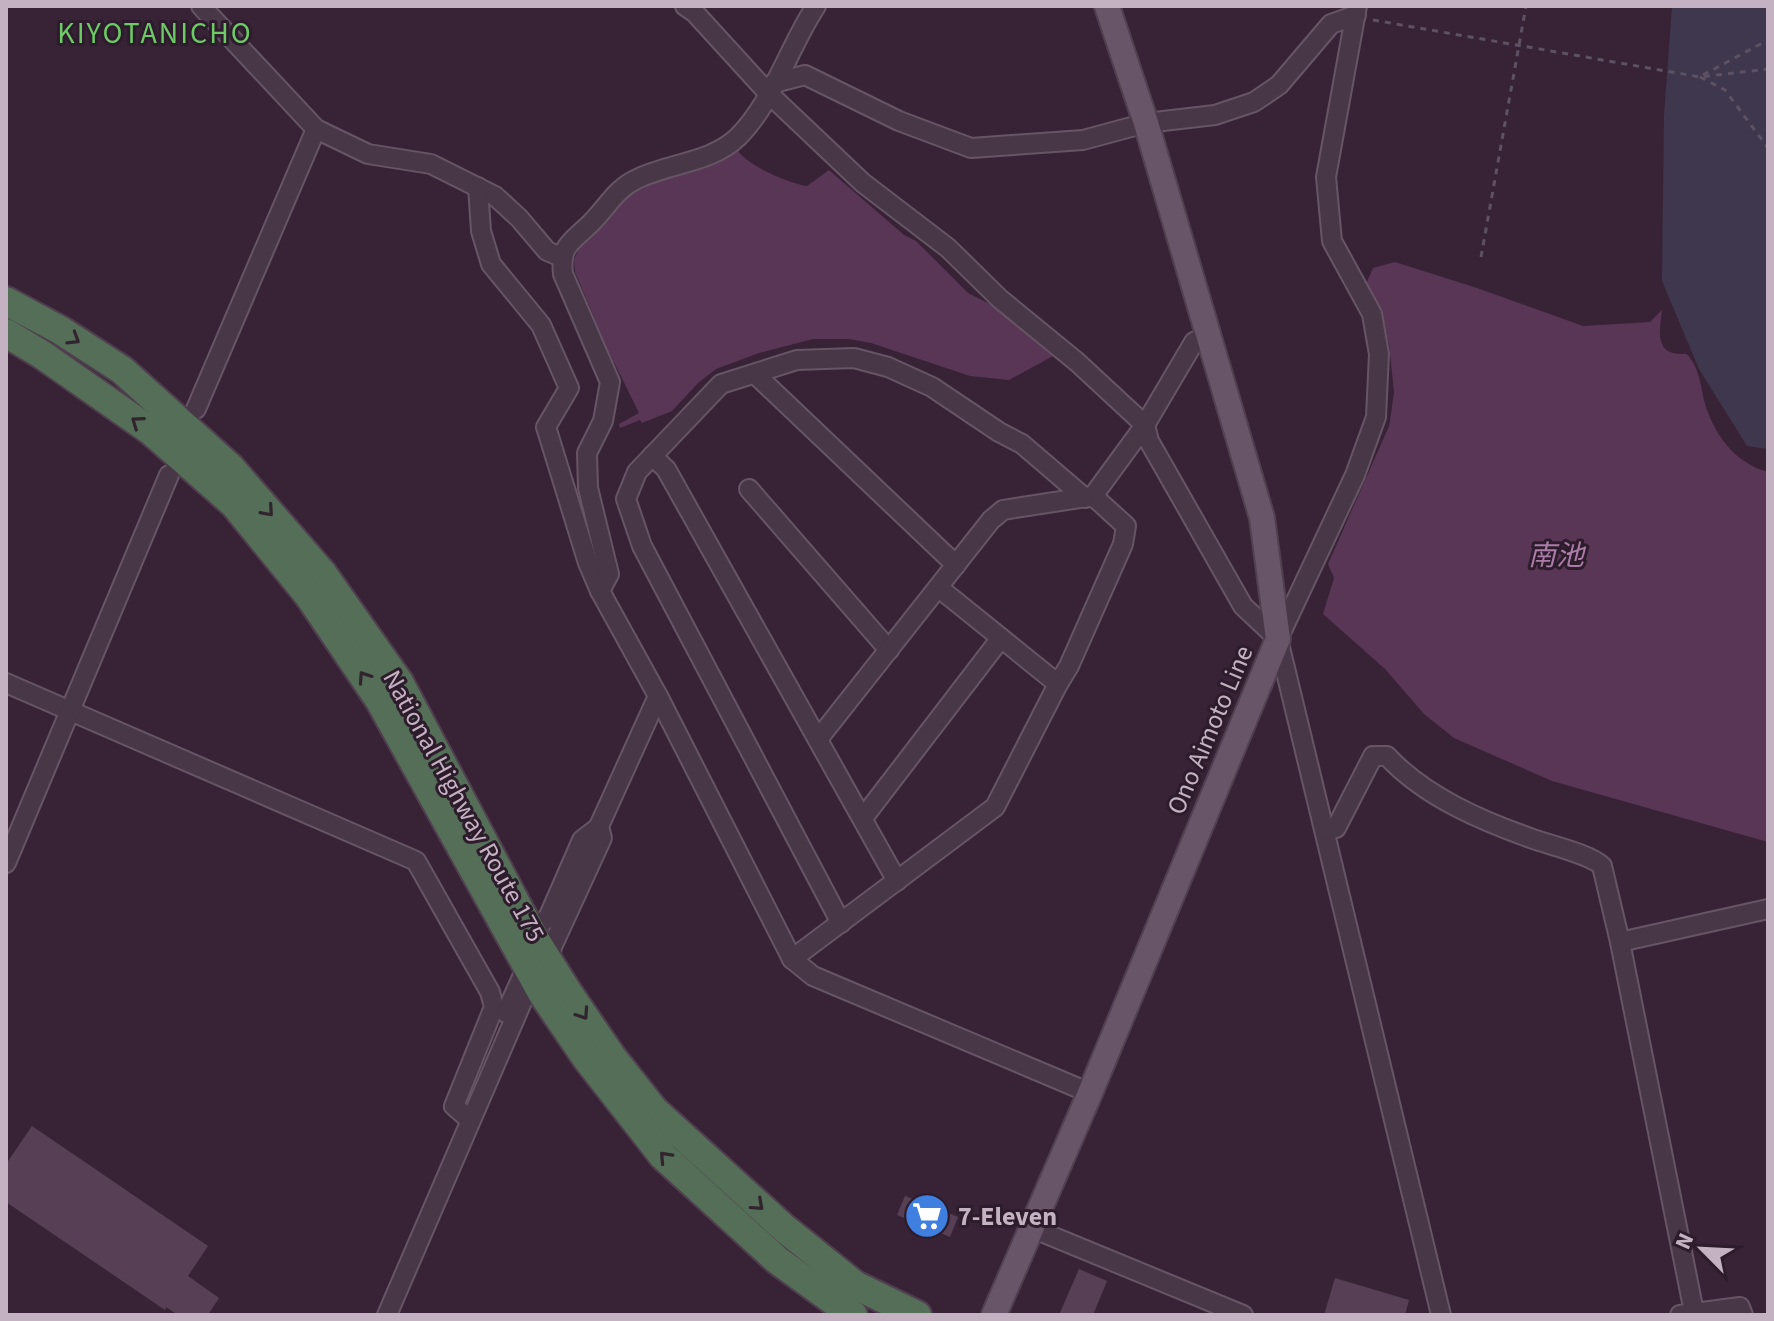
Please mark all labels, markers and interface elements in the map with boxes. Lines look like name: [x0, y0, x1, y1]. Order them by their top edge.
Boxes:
district label: KIYOTANICHO: [57, 12, 253, 55]
one-way arrow: [65, 330, 80, 345]
one-way arrow: [132, 417, 146, 432]
one-way arrow: [258, 501, 273, 516]
water label: 南池: [1528, 536, 1587, 576]
street label: Ono Aimoto Line: [1158, 640, 1262, 820]
street label: National Highway Route 175: [374, 663, 554, 949]
one-way arrow: [359, 672, 374, 686]
one-way arrow: [573, 1006, 588, 1020]
one-way arrow: [661, 1152, 675, 1167]
supermarket icon: 7-Eleven: [903, 1192, 951, 1240]
one-way arrow: [749, 1195, 763, 1210]
place label: 7-Eleven: [958, 1198, 1057, 1235]
north arrow: [1662, 1209, 1742, 1289]
text: N: [1667, 1228, 1702, 1254]

